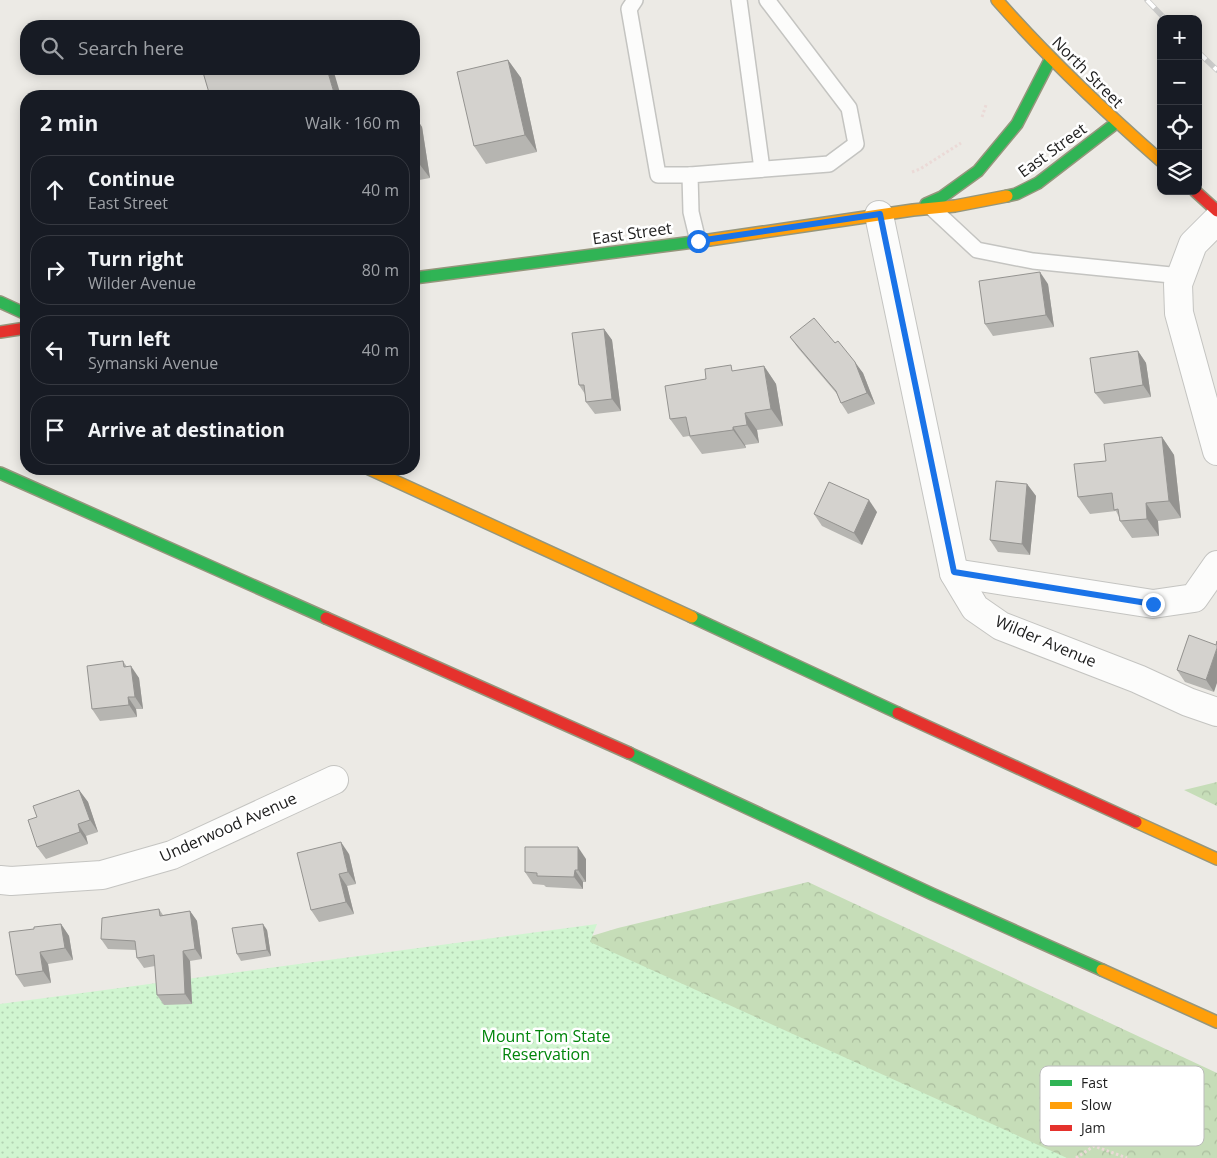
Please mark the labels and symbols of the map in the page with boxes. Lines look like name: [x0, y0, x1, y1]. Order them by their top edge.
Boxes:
street label: North Street: [1047, 31, 1129, 113]
street label: East Street: [1013, 117, 1091, 182]
street label: East Street: [591, 217, 673, 249]
route start: [687, 230, 710, 253]
route end: [1142, 593, 1165, 616]
street label: Wilder Avenue: [992, 610, 1100, 672]
street label: Underwood Avenue: [156, 787, 300, 867]
park label: Mount Tom State Reservation: [482, 1025, 610, 1065]
legend: [1040, 1066, 1204, 1146]
text: Fast: [1081, 1073, 1108, 1092]
text: Slow: [1081, 1095, 1112, 1114]
text: Jam: [1079, 1118, 1106, 1137]

